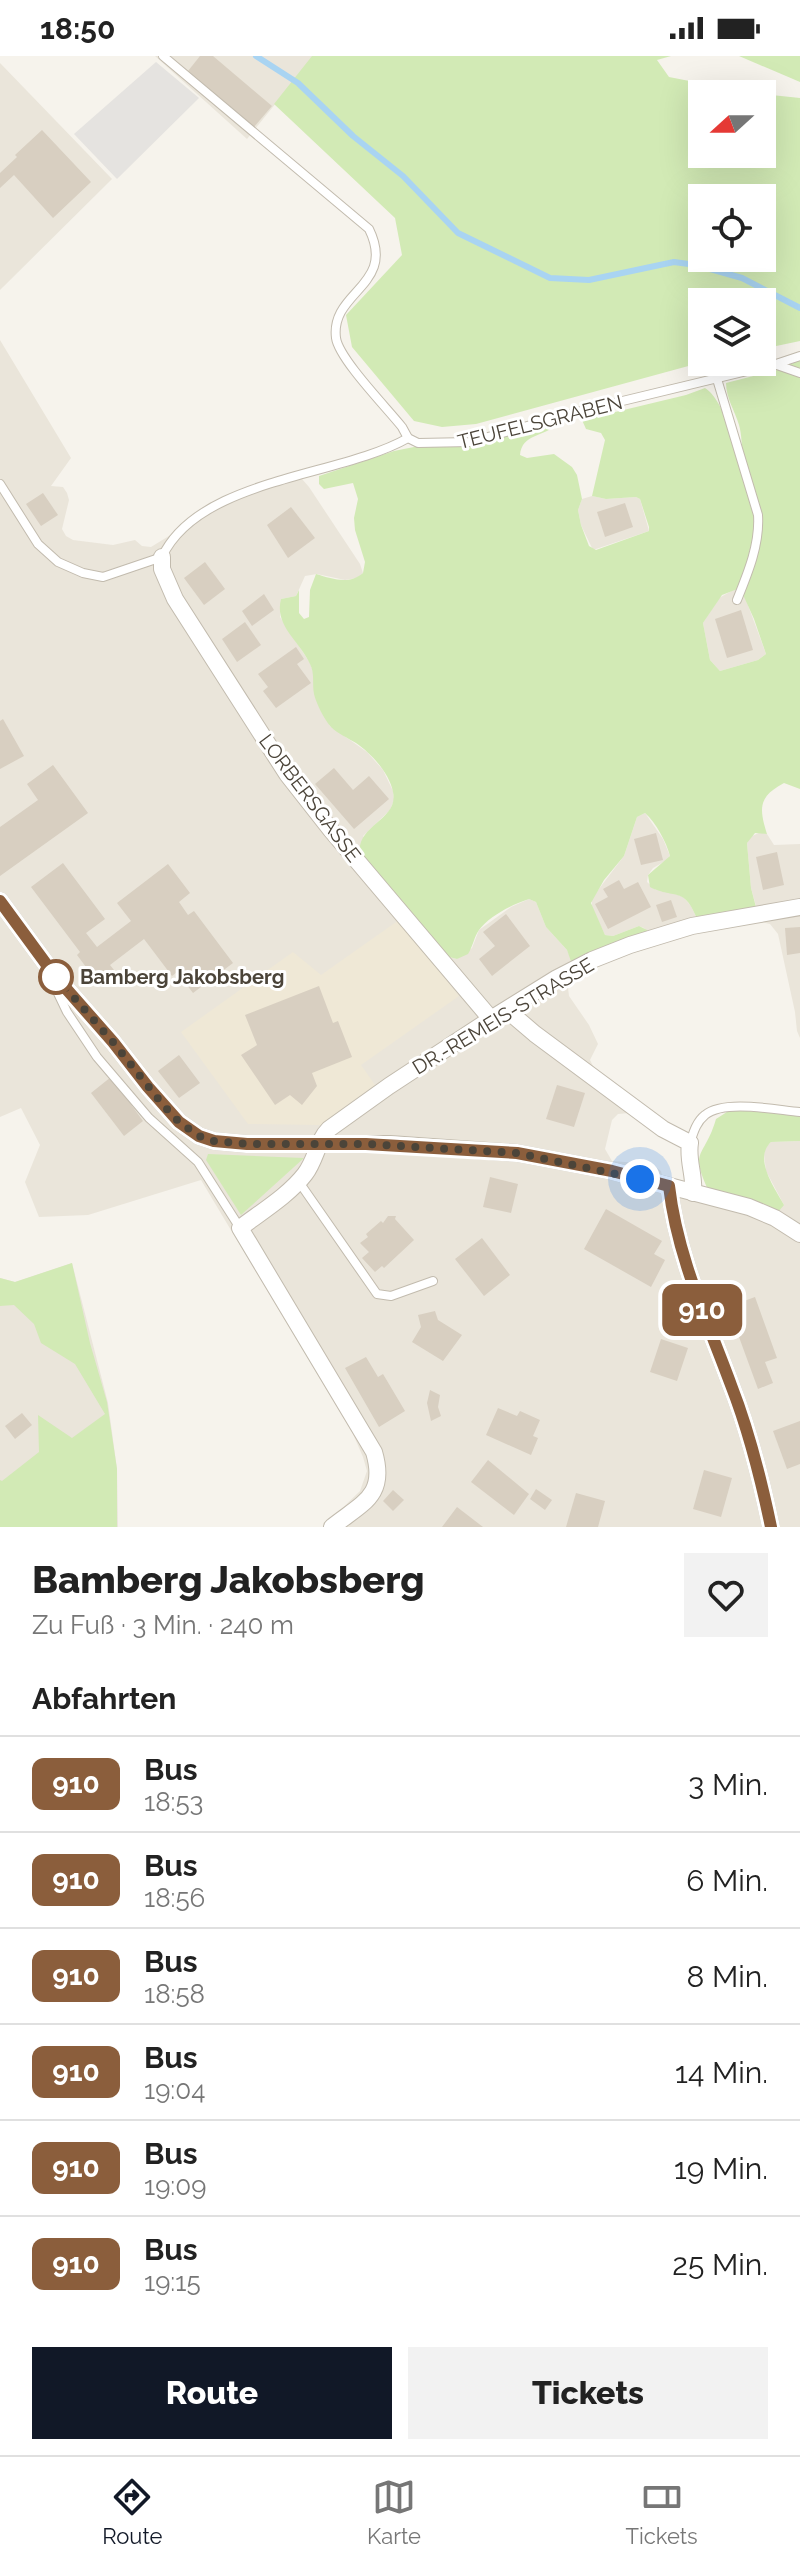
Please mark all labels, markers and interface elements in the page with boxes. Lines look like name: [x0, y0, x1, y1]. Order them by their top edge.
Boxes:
text: 18:50: [40, 11, 115, 46]
north arrow: [688, 80, 776, 168]
map controls: [688, 80, 776, 376]
button: locate: [688, 184, 776, 272]
button: layers: [688, 288, 776, 376]
street label: TEUFELSGRABEN: [455, 390, 625, 454]
street label: LORBERSGASSE: [254, 729, 366, 867]
street label: DR.-REMEIS-STRASSE: [408, 952, 598, 1080]
marker: Bamberg Jakobsberg: [39, 960, 73, 994]
place label: Bamberg Jakobsberg: [80, 965, 284, 989]
your location: [620, 1159, 660, 1199]
line badge: 910: [656, 1284, 748, 1336]
text: 910: [678, 1293, 726, 1326]
button: heart: [684, 1553, 768, 1637]
text: Bamberg Jakobsberg: [32, 1557, 425, 1602]
text: Zu Fuß · 3 Min. · 240 m: [32, 1610, 294, 1640]
text: Abfahrten: [32, 1681, 176, 1716]
text: Bus: [144, 1752, 198, 1787]
text: 910: [52, 1767, 100, 1800]
text: 3 Min.: [688, 1767, 768, 1802]
text: 18:53: [144, 1787, 204, 1817]
text: Bus: [144, 1848, 198, 1883]
text: 910: [52, 1863, 100, 1896]
text: 6 Min.: [686, 1863, 768, 1898]
text: 18:56: [144, 1883, 205, 1913]
text: Bus: [144, 1944, 198, 1979]
text: 910: [52, 1959, 100, 1992]
text: 8 Min.: [687, 1959, 768, 1994]
text: 18:58: [144, 1979, 205, 2009]
text: Bus: [144, 2040, 198, 2075]
text: 910: [52, 2055, 100, 2088]
text: 14 Min.: [675, 2055, 768, 2090]
text: 19:04: [144, 2075, 205, 2105]
text: Bus: [144, 2136, 198, 2171]
text: 910: [52, 2151, 100, 2184]
text: 19 Min.: [674, 2151, 768, 2186]
text: 19:09: [144, 2171, 206, 2201]
text: Bus: [144, 2232, 198, 2267]
text: 910: [52, 2247, 100, 2280]
text: 25 Min.: [672, 2247, 768, 2282]
text: 19:15: [144, 2267, 201, 2297]
button: Route: [32, 2347, 392, 2439]
button: Tickets: [408, 2347, 768, 2439]
tab: Route: [102, 2475, 163, 2549]
tab: Karte: [367, 2475, 421, 2549]
tab: Tickets: [626, 2475, 698, 2549]

